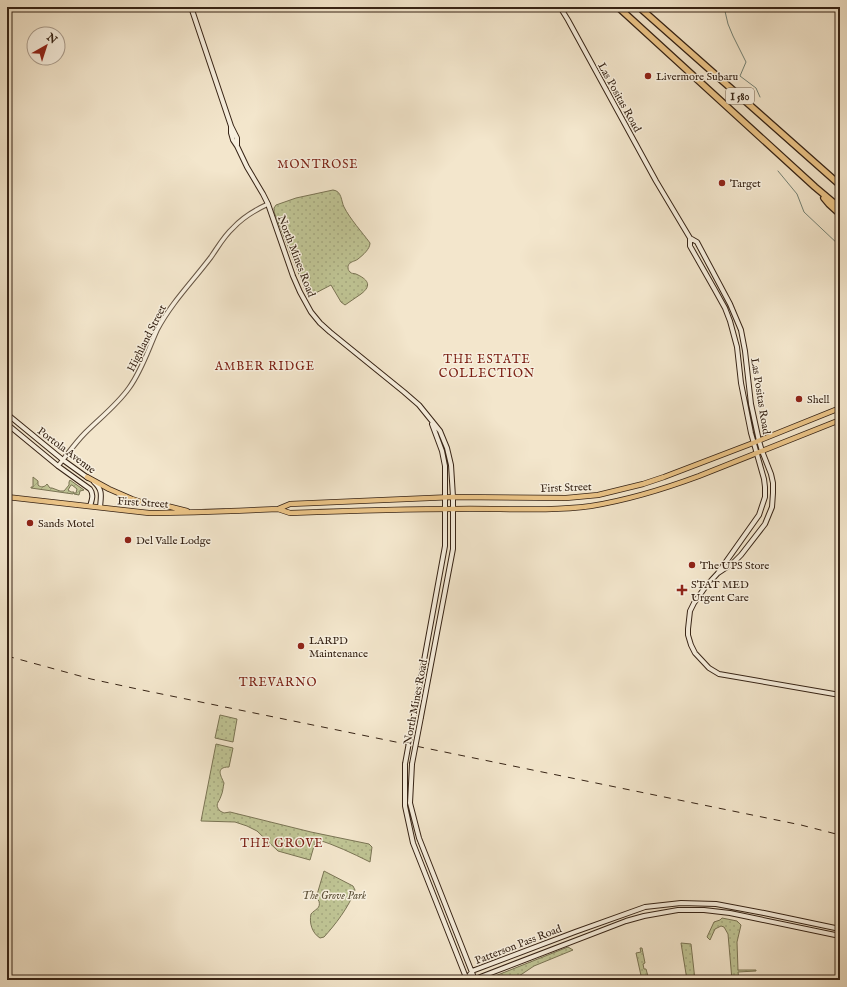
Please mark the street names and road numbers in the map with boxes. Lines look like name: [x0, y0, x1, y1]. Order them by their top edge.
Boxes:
street label: Las Positas Road: [594, 60, 644, 135]
road number: I 580: [726, 88, 754, 104]
street label: North Mines Road: [274, 213, 318, 299]
street label: Highland Street: [124, 302, 170, 374]
street label: Las Positas Road: [747, 357, 773, 436]
street label: Portola Avenue: [34, 424, 98, 477]
street label: First Street: [540, 480, 592, 496]
street label: First Street: [117, 494, 169, 512]
street label: North Mines Road: [401, 658, 431, 746]
street label: Patterson Pass Road: [473, 922, 564, 968]

